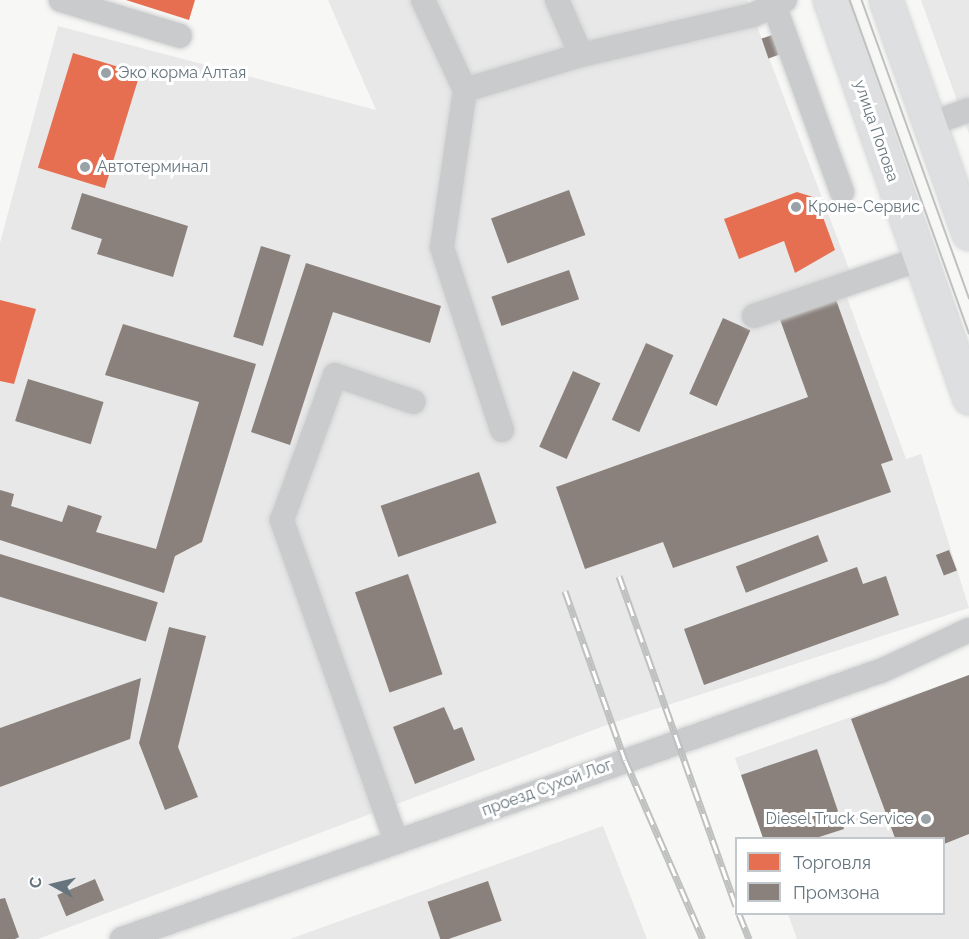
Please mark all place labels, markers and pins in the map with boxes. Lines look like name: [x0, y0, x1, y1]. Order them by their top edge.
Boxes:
place label: Эко корма Алтая: [118, 63, 247, 83]
marker: Эко корма Алтая: [99, 66, 113, 80]
place label: Автотерминал: [97, 157, 208, 177]
marker: Автотерминал: [78, 160, 92, 174]
place label: Кроне-Сервис: [808, 197, 920, 217]
marker: Кроне-Сервис: [789, 200, 803, 214]
place label: Diesel Truck Service: [765, 809, 914, 829]
marker: Diesel Truck Service: [919, 812, 933, 826]

